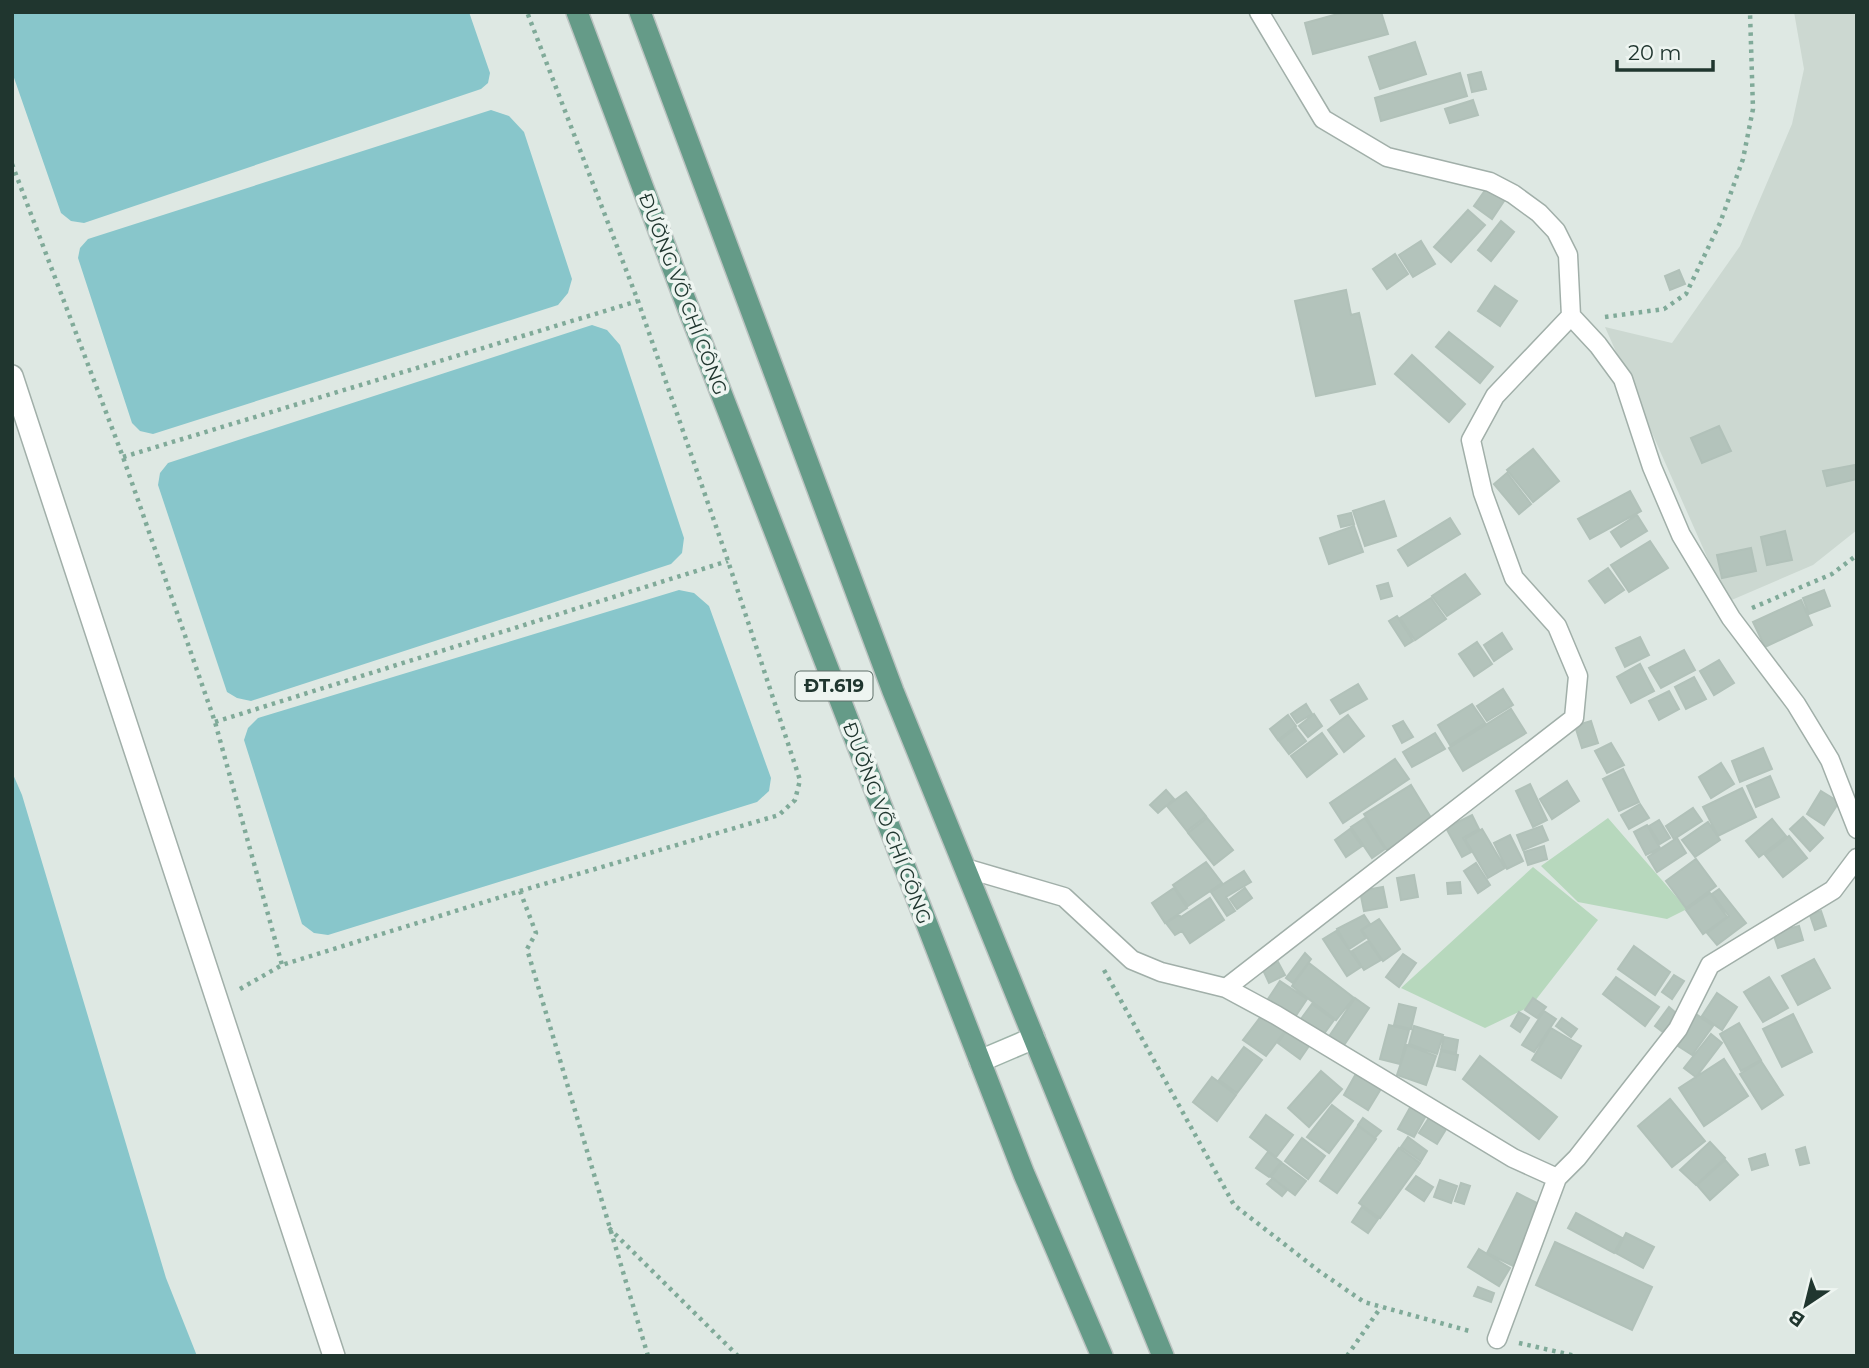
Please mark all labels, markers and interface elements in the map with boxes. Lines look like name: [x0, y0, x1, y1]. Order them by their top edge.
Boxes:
scale bar: [1617, 28, 1713, 72]
text: 20 m: [1628, 40, 1682, 65]
street label: ĐƯỜNG VÕ CHÍ CÔNG: [634, 190, 732, 398]
road number: ĐT.619: [796, 672, 872, 700]
street label: ĐƯỜNG VÕ CHÍ CÔNG: [838, 719, 936, 927]
north arrow: [1771, 1270, 1841, 1340]
text: B: [1784, 1305, 1809, 1332]

